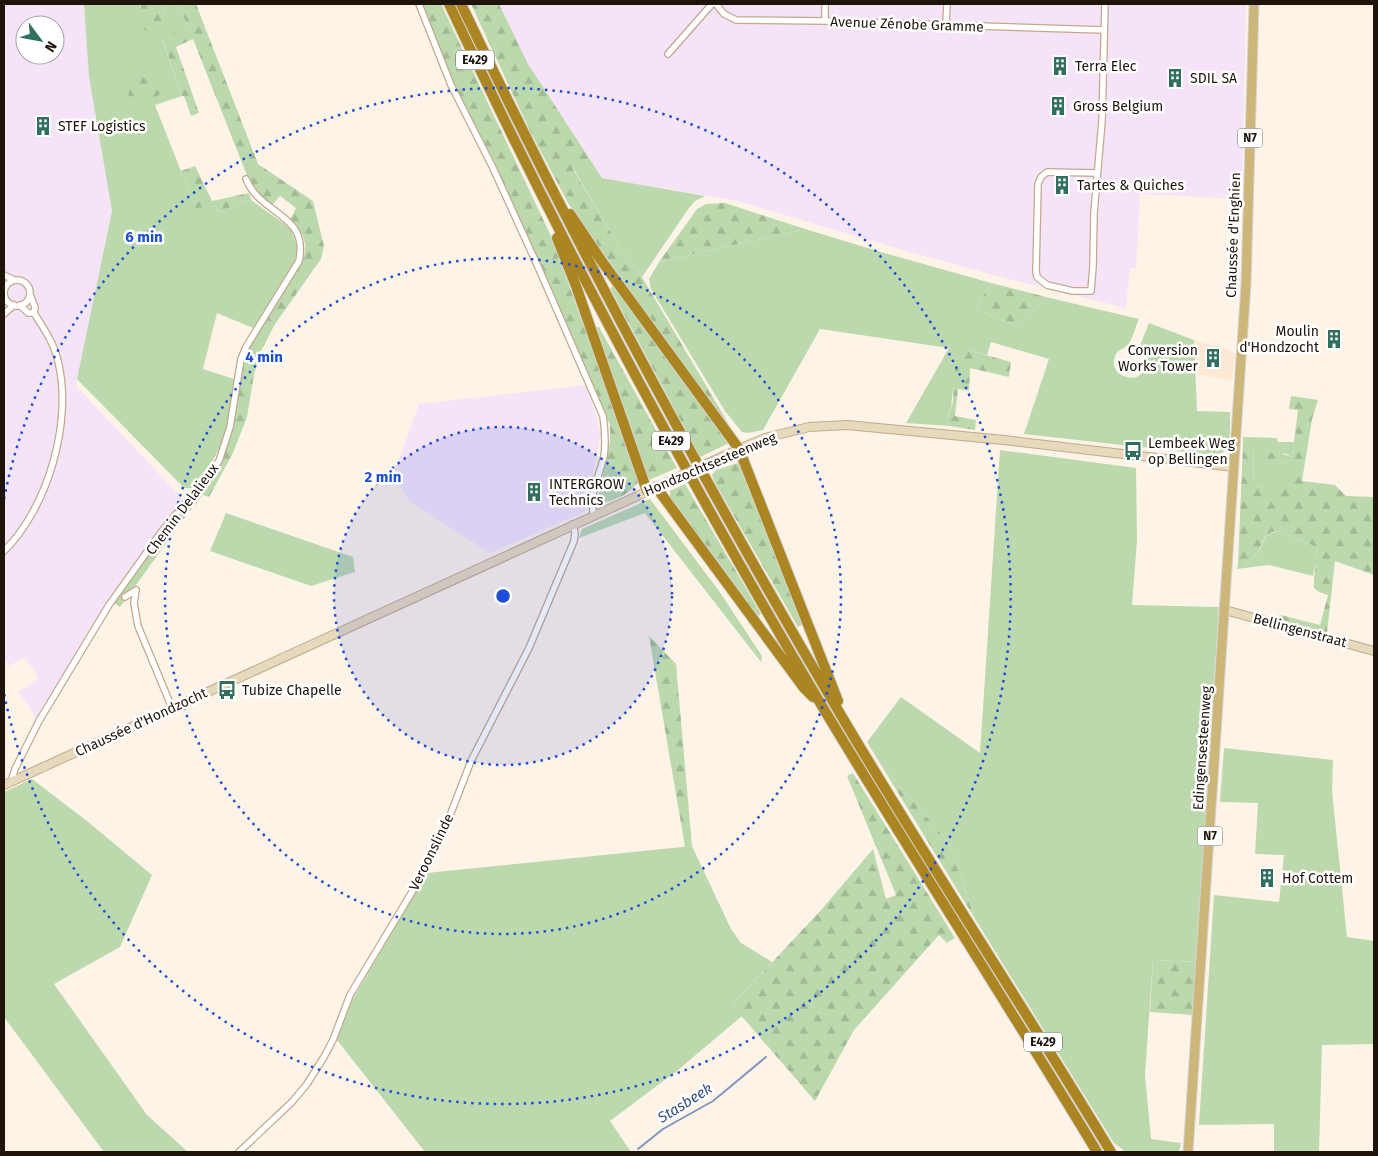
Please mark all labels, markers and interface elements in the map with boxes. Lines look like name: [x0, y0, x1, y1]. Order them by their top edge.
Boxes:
street label: Avenue Zénobe Gramme: [830, 13, 984, 36]
north arrow: [15, 15, 65, 65]
text: N: [41, 38, 60, 55]
road number: E429: [456, 50, 494, 70]
building icon: Terra Elec: [1049, 55, 1071, 77]
place label: Terra Elec: [1075, 58, 1137, 75]
building icon: SDIL SA: [1164, 67, 1186, 89]
place label: SDIL SA: [1190, 70, 1237, 87]
building icon: Gross Belgium: [1047, 95, 1069, 117]
place label: Gross Belgium: [1073, 98, 1163, 115]
building icon: STEF Logistics: [32, 115, 54, 137]
place label: STEF Logistics: [58, 118, 146, 135]
road number: N7: [1238, 128, 1262, 148]
street label: Chaussée d'Enghien: [1223, 172, 1244, 298]
building icon: Tartes & Quiches: [1051, 174, 1073, 196]
place label: Tartes & Quiches: [1077, 177, 1184, 194]
text: 6 min: [125, 228, 163, 246]
place label: Moulin d'Hondzocht: [1239, 323, 1320, 356]
building icon: Moulin d'Hondzocht: [1323, 328, 1345, 350]
place label: Conversion Works Tower: [1118, 342, 1199, 375]
building icon: Conversion Works Tower: [1202, 347, 1224, 369]
text: 4 min: [245, 348, 283, 366]
street label: Hondzochtsesteenweg: [641, 429, 780, 500]
road number: E429: [652, 432, 690, 451]
place label: Lembeek Weg op Bellingen: [1148, 435, 1236, 468]
bus stop icon: Lembeek Weg op Bellingen: [1122, 440, 1144, 462]
street label: Chemin Delalieux: [142, 460, 222, 558]
text: 2 min: [365, 468, 401, 486]
place label: INTERGROW Technics: [549, 476, 625, 509]
building icon: INTERGROW Technics: [523, 481, 545, 503]
centre of rings: [494, 587, 512, 605]
street label: Bellingenstraat: [1251, 610, 1349, 651]
bus stop icon: Tubize Chapelle: [216, 679, 238, 701]
place label: Tubize Chapelle: [242, 682, 342, 699]
street label: Chaussée d'Hondzocht: [73, 684, 211, 760]
street label: Edingensesteenweg: [1190, 685, 1215, 811]
street label: Veroonslinde: [406, 811, 457, 893]
road number: N7: [1198, 826, 1222, 846]
building icon: Hof Cottem: [1256, 867, 1278, 889]
place label: Hof Cottem: [1282, 870, 1353, 887]
road number: E429: [1024, 1032, 1062, 1052]
water label: Stasbeek: [654, 1079, 716, 1127]

